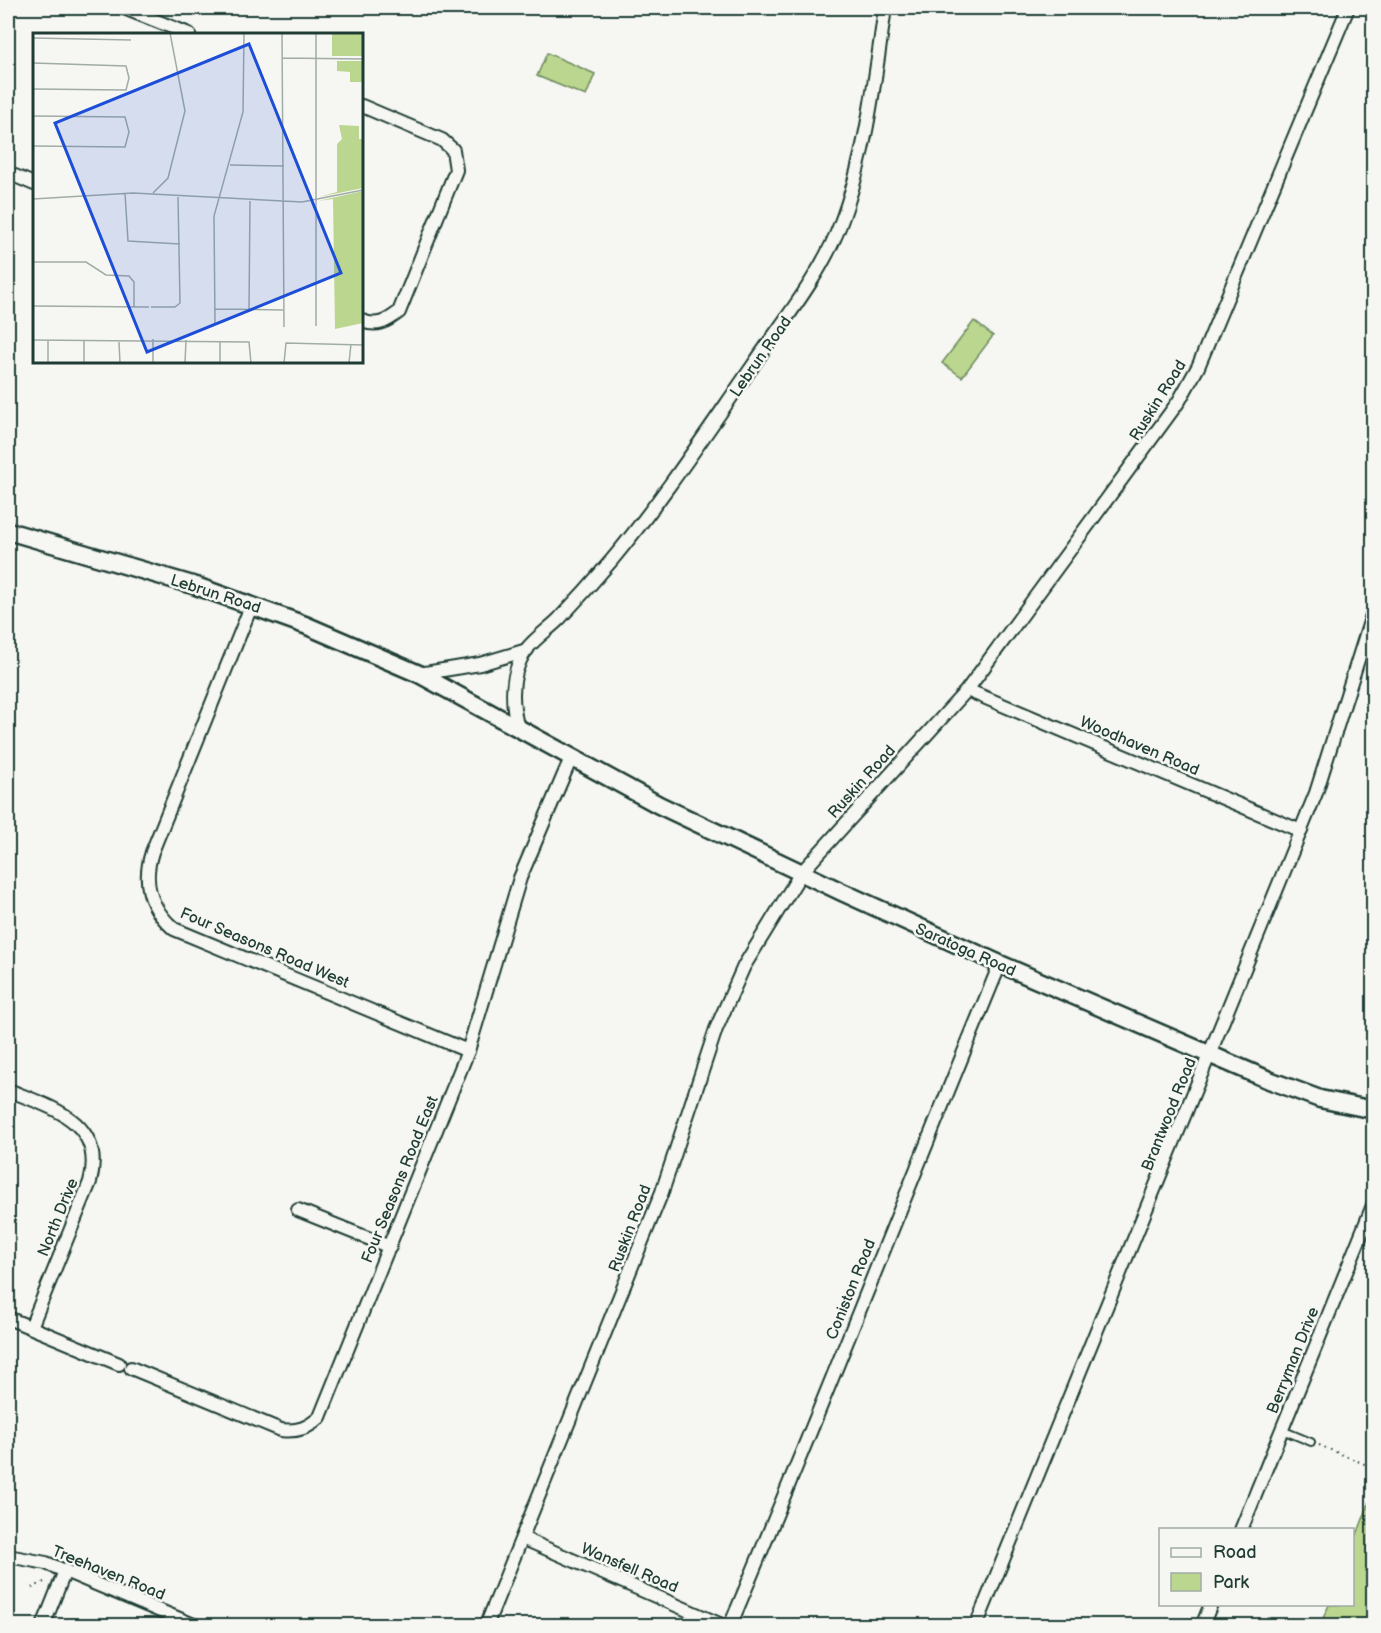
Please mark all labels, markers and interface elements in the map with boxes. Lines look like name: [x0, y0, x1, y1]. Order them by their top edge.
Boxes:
inset map: [33, 33, 363, 363]
street label: Lebrun Road: [727, 313, 796, 401]
street label: Ruskin Road: [1126, 357, 1191, 445]
street label: Lebrun Road: [168, 571, 263, 618]
street label: Woodhaven Road: [1077, 713, 1202, 780]
street label: Ruskin Road: [824, 742, 900, 822]
street label: Four Seasons Road West: [177, 904, 352, 993]
street label: Saratoga Road: [912, 920, 1019, 981]
street label: Brantwood Road: [1138, 1055, 1201, 1174]
street label: Four Seasons Road East: [358, 1093, 443, 1266]
street label: North Drive: [34, 1175, 83, 1259]
street label: Ruskin Road: [605, 1182, 656, 1275]
street label: Coniston Road: [823, 1237, 880, 1343]
street label: Berryman Drive: [1263, 1304, 1324, 1417]
legend: [1159, 1528, 1354, 1606]
street label: Wansfell Road: [578, 1539, 681, 1597]
street label: Treehaven Road: [49, 1542, 168, 1605]
text: Road: [1213, 1542, 1257, 1563]
text: Park: [1213, 1572, 1249, 1593]

